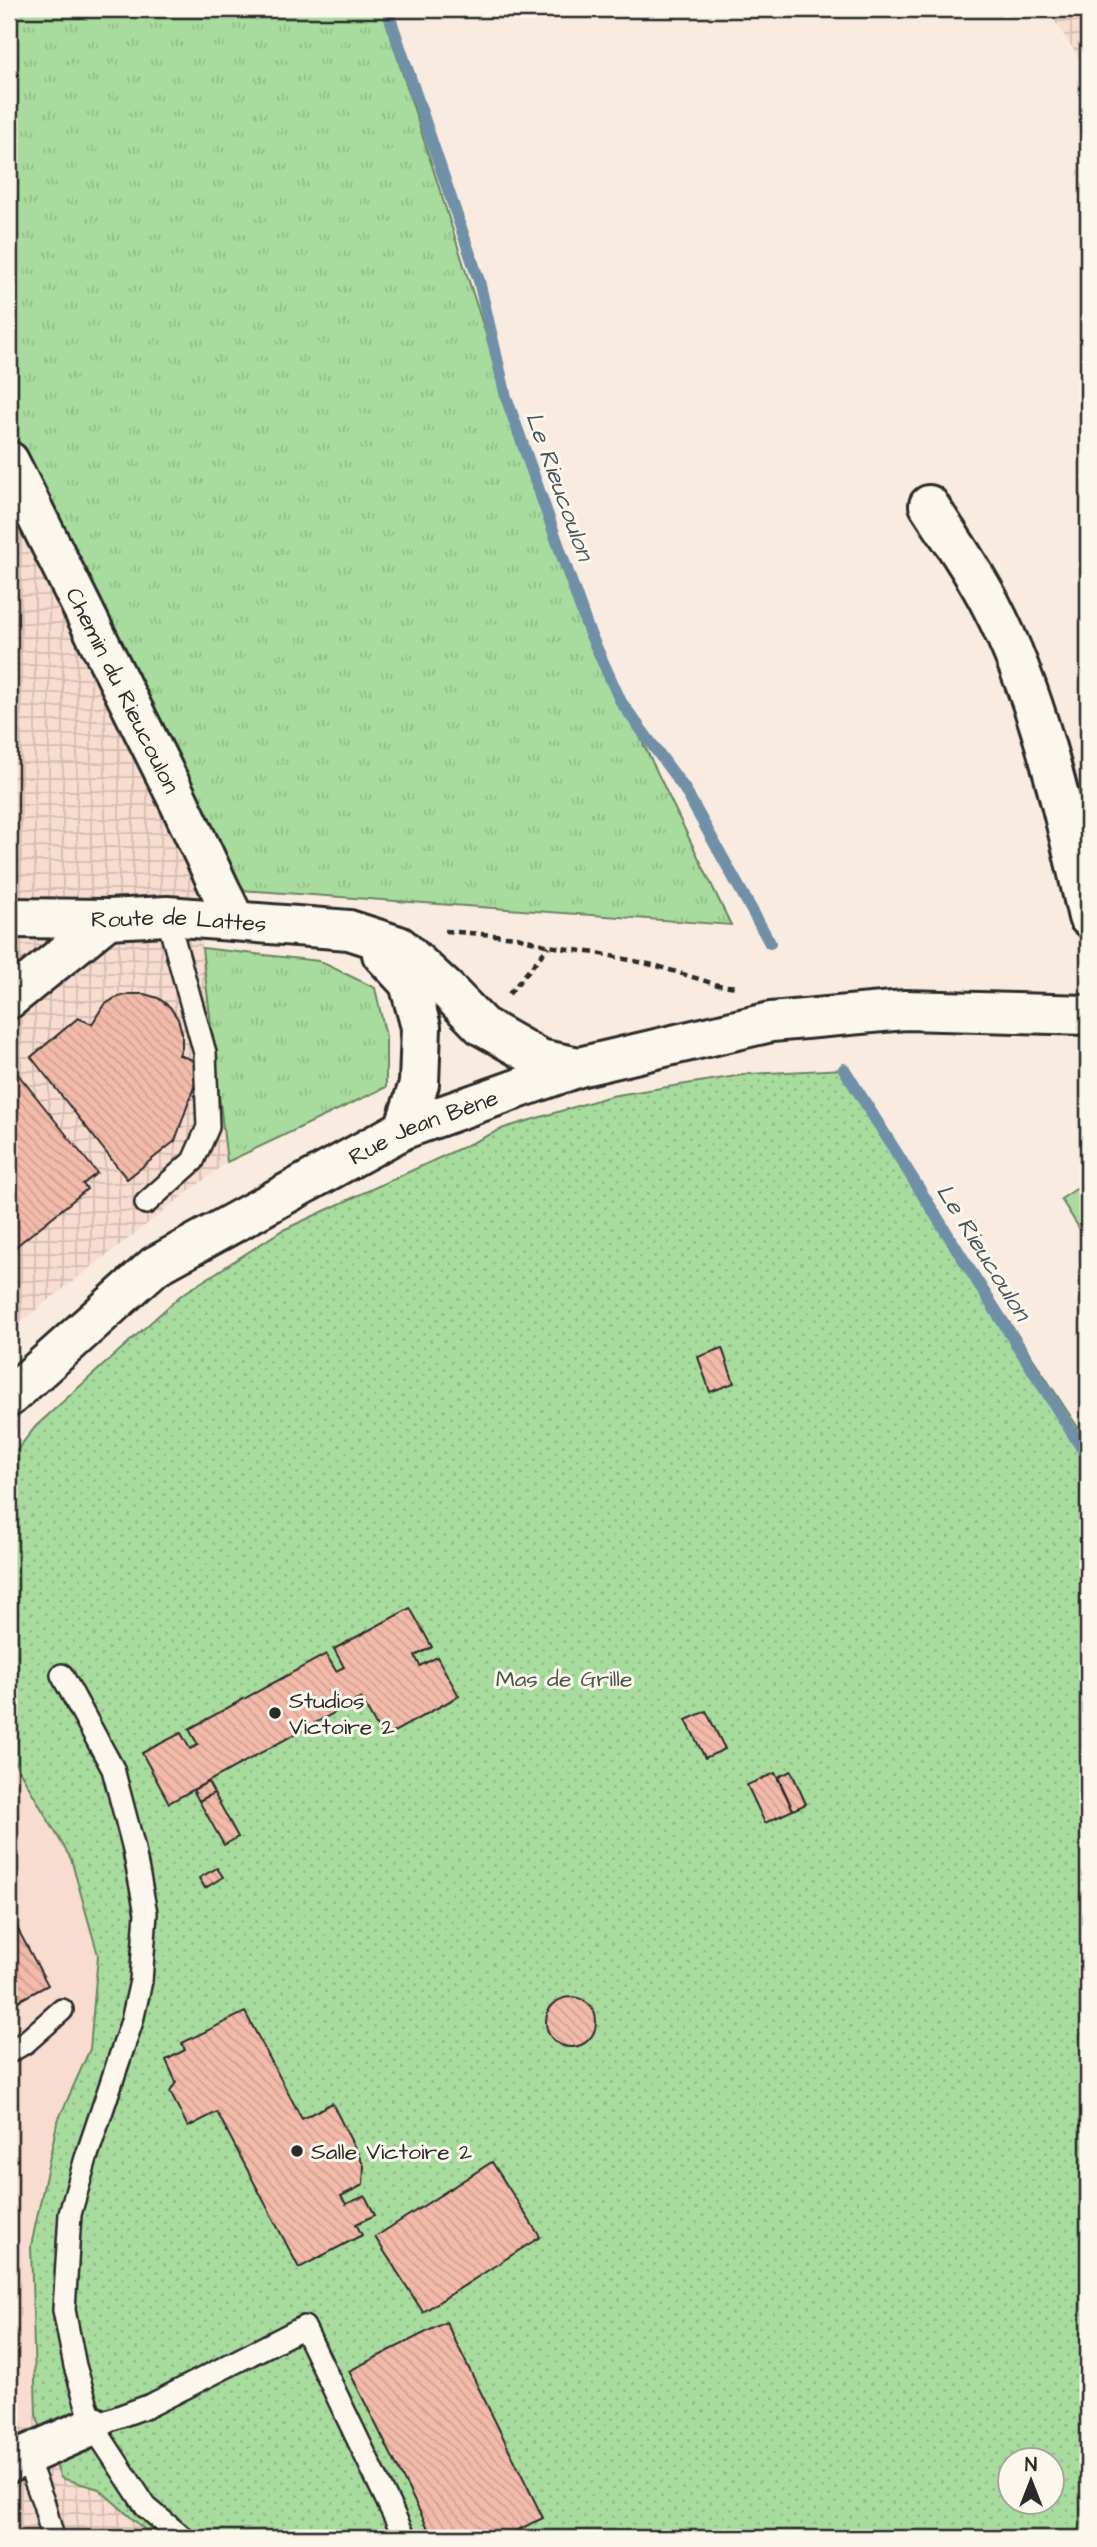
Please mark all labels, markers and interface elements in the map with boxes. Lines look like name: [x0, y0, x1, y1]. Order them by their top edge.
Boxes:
water label: Le Rieucoulon: [517, 408, 602, 567]
street label: Chemin du Rieucoulon: [58, 582, 187, 799]
street label: Route de Lattes: [91, 901, 268, 941]
street label: Rue Jean Bène: [343, 1082, 502, 1173]
water label: Le Rieucoulon: [928, 1178, 1040, 1329]
park label: Mas de Grille: [496, 1663, 632, 1695]
place label: Studios Victoire 2: [289, 1685, 395, 1743]
marker: Studios Victoire 2: [267, 1705, 283, 1721]
place label: Salle Victoire 2: [311, 2136, 472, 2168]
marker: Salle Victoire 2: [289, 2143, 305, 2159]
north arrow: [996, 2446, 1066, 2516]
text: N: [1025, 2452, 1037, 2479]

